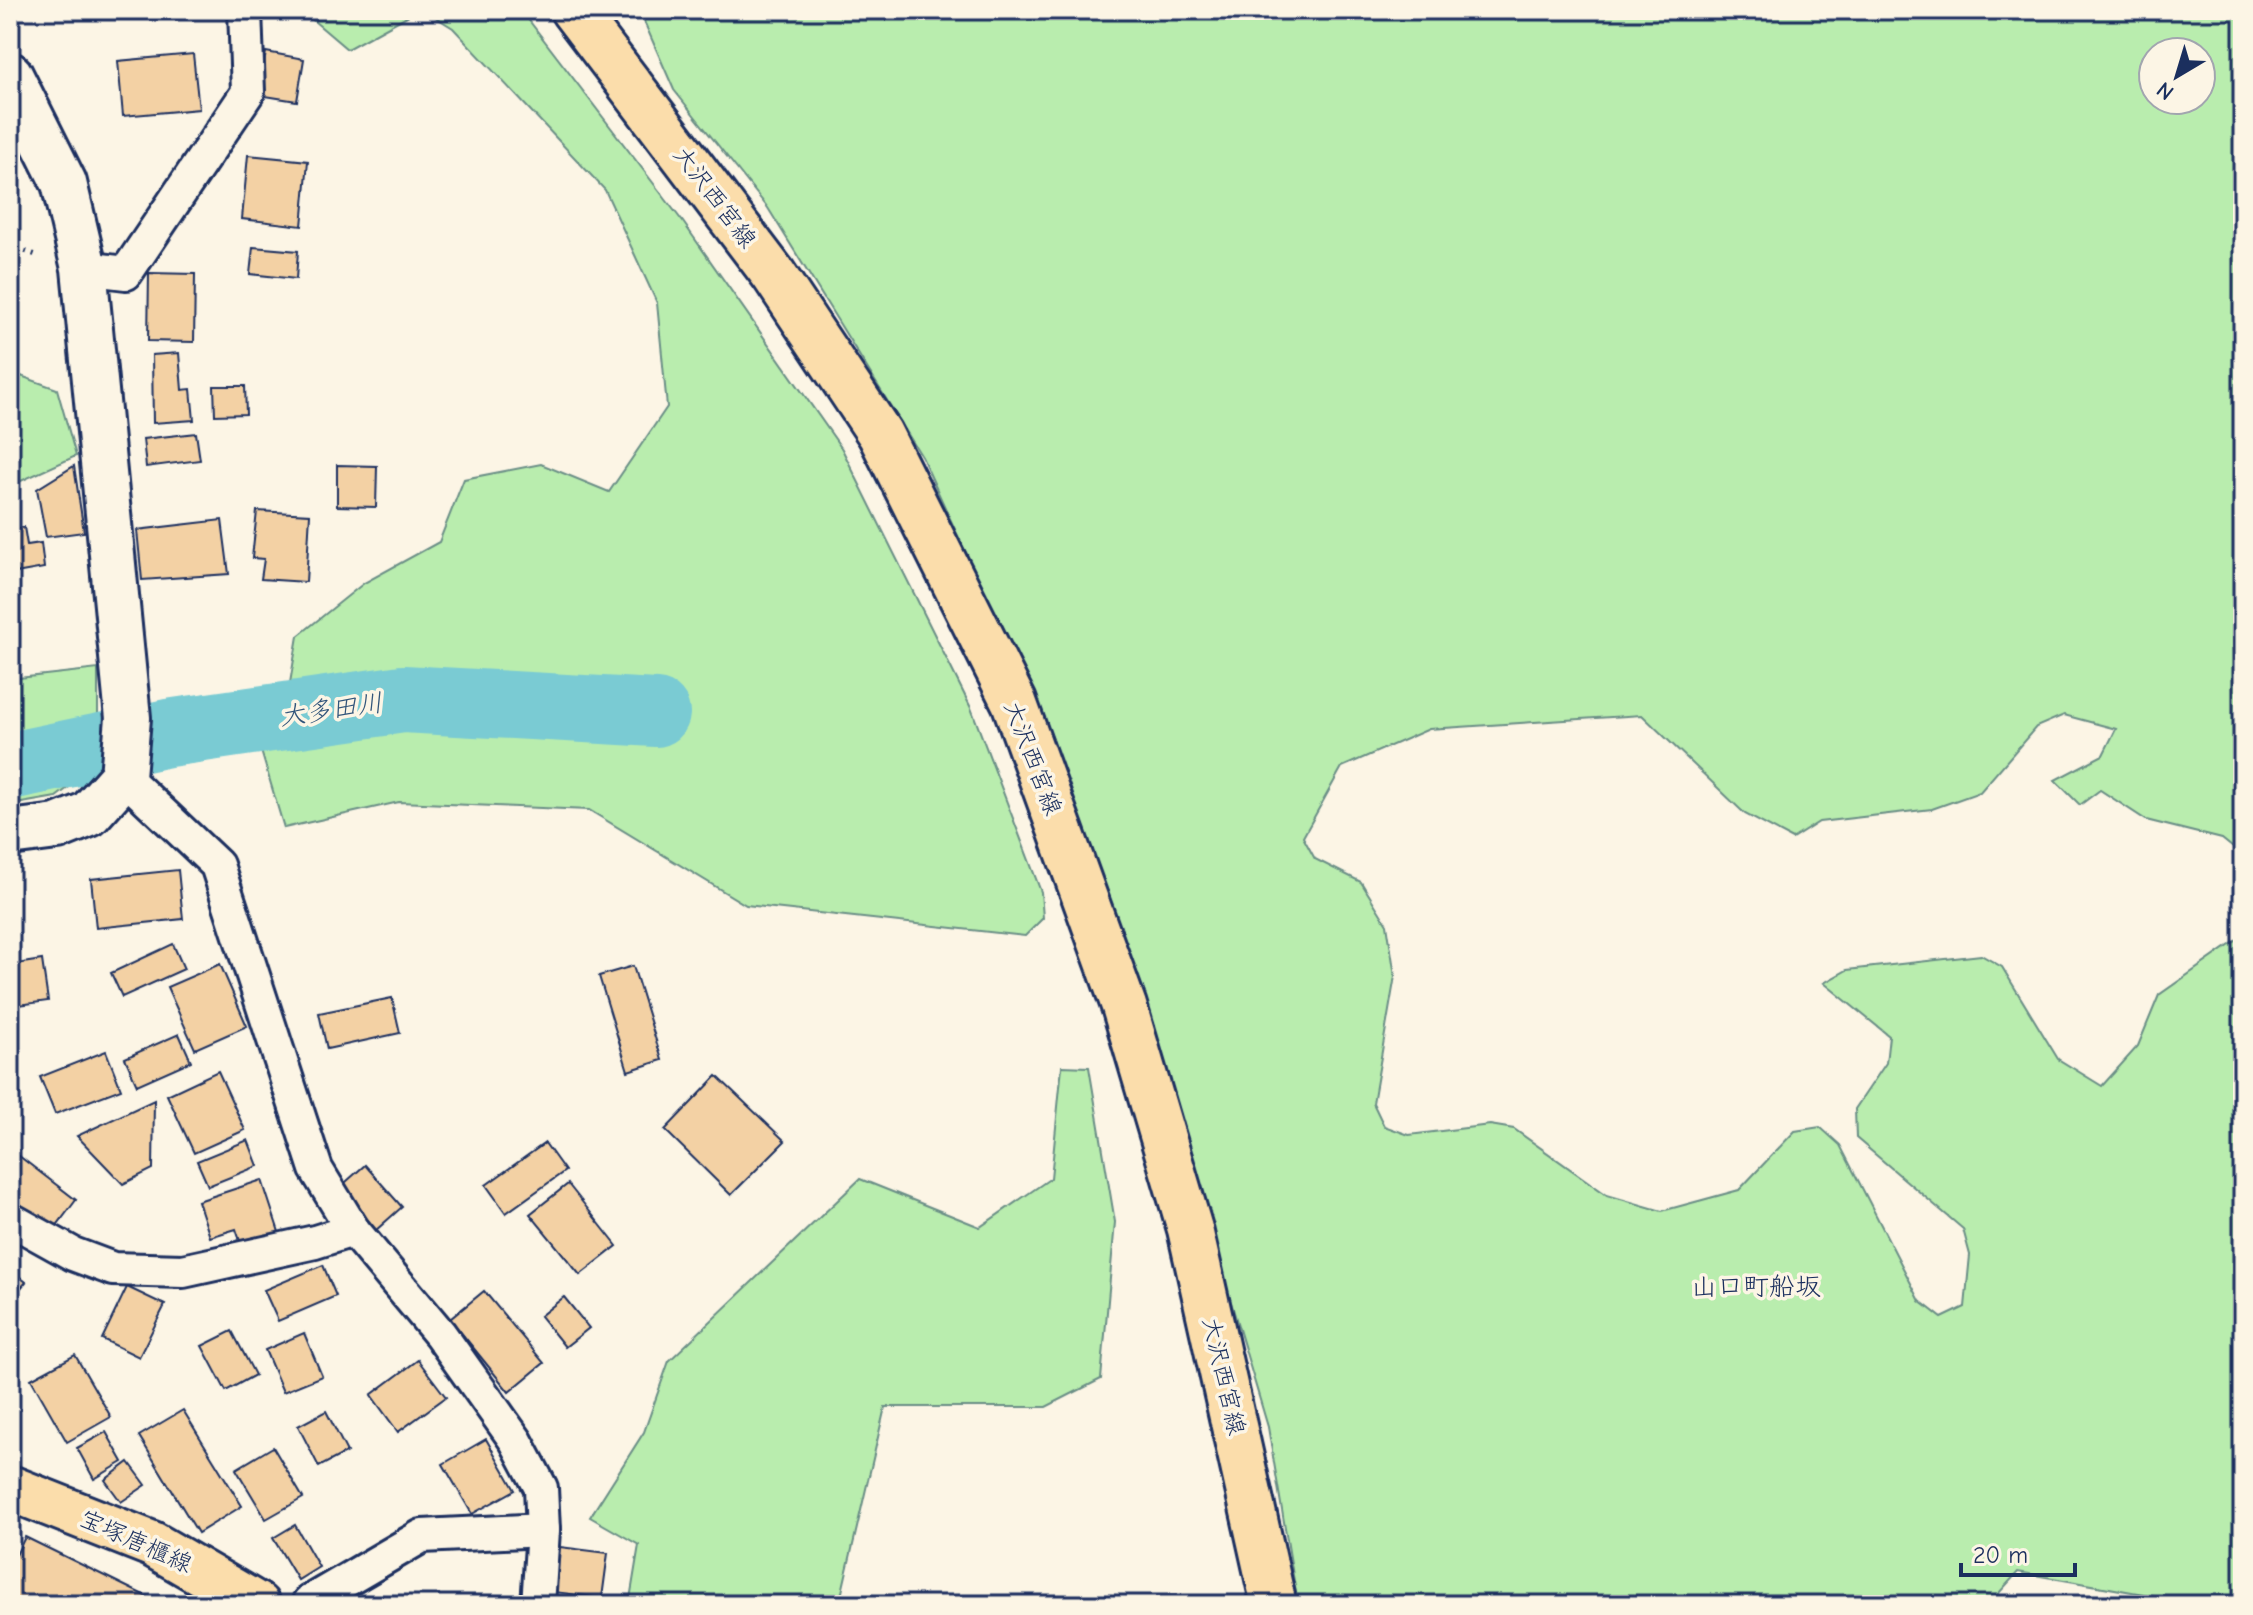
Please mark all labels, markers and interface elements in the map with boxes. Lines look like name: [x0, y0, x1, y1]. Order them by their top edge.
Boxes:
north arrow: [2137, 36, 2217, 116]
text: N: [2152, 76, 2179, 106]
street label: 大沢西宮線: [668, 141, 762, 253]
water label: 大多田川: [278, 688, 385, 732]
street label: 大沢西宮線: [998, 697, 1068, 819]
district label: 山口町船坂: [1691, 1272, 1821, 1302]
street label: 大沢西宮線: [1197, 1314, 1251, 1438]
street label: 宝塚唐櫃線: [75, 1504, 197, 1578]
scale bar: [1961, 1527, 2075, 1577]
text: 20 m: [1973, 1541, 2028, 1569]

